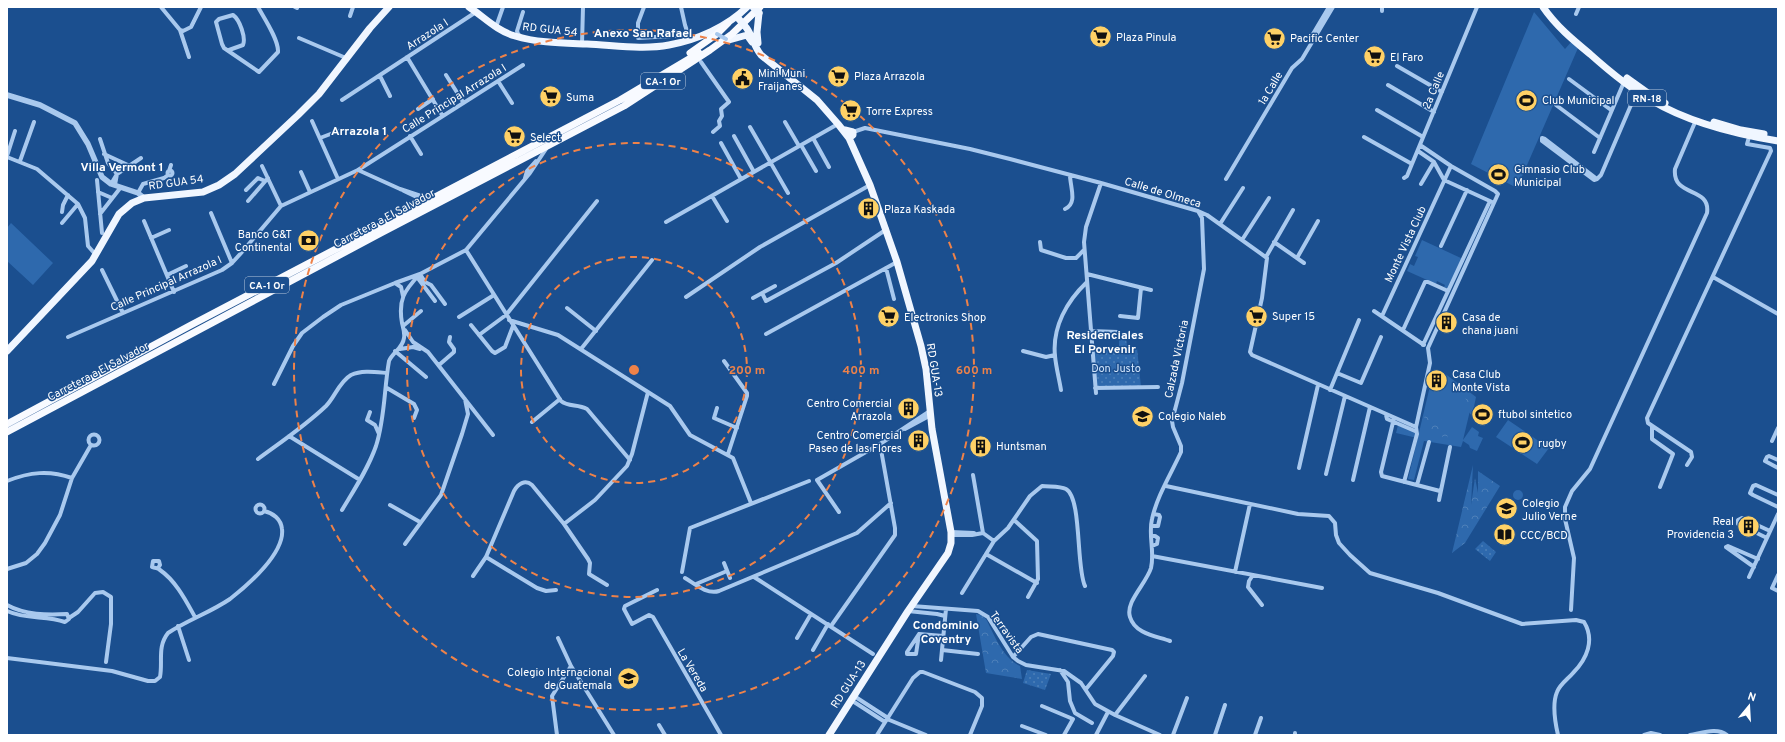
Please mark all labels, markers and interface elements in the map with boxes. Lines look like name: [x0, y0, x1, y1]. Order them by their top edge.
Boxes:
street label: Arrazola I: [404, 16, 451, 54]
street label: RD GUA 54: [522, 20, 578, 40]
supermarket icon: Plaza Pinula: [1087, 24, 1113, 50]
supermarket icon: Pacific Center: [1262, 25, 1288, 51]
district label: Anexo San Rafael: [594, 26, 692, 42]
place label: Plaza Pinula: [1116, 31, 1177, 45]
place label: Pacific Center: [1290, 32, 1360, 46]
supermarket icon: El Faro: [1361, 44, 1387, 70]
place label: El Faro: [1390, 51, 1423, 65]
street label: Calle Principal Arrazola I: [400, 61, 509, 137]
supermarket icon: Plaza Arrazola: [826, 63, 852, 89]
public building icon: Mini Muni Fraijanes: [729, 66, 755, 92]
place label: Mini Muni Fraijanes: [758, 67, 805, 94]
street label: 1a Calle: [1255, 69, 1286, 108]
street label: 2a Calle: [1420, 69, 1448, 111]
place label: Plaza Arrazola: [854, 70, 925, 84]
road number: CA-1 Or: [641, 73, 685, 89]
supermarket icon: Suma: [538, 84, 564, 110]
sports icon: Club Municipal: [1513, 87, 1539, 113]
road number: RN-18: [1628, 90, 1666, 106]
place label: Suma: [566, 91, 594, 105]
place label: Club Municipal: [1542, 94, 1614, 108]
supermarket icon: Torre Express: [838, 98, 864, 124]
place label: Torre Express: [866, 105, 933, 119]
district label: Arrazola 1: [331, 124, 387, 140]
supermarket icon: Select: [502, 124, 528, 150]
place label: Select: [530, 131, 561, 145]
district label: Villa Vermont 1: [80, 160, 164, 176]
sports icon: Gimnasio Club Municipal: [1486, 162, 1512, 188]
place label: Gimnasio Club Municipal: [1514, 163, 1585, 190]
street label: RD GUA 54: [148, 172, 205, 194]
street label: Calle de Olmeca: [1123, 175, 1203, 211]
street label: Carretera a El Salvador: [331, 186, 438, 252]
building icon: Plaza Kaskada: [855, 196, 881, 222]
place label: Plaza Kaskada: [884, 203, 955, 217]
street label: Monte Vista Club: [1382, 204, 1430, 285]
bank icon: Banco G&T Continental: [295, 227, 321, 253]
place label: Banco G&T Continental: [235, 228, 292, 255]
street label: Calle Principal Arrazola I: [109, 253, 224, 315]
road number: CA-1 Or: [245, 277, 289, 293]
supermarket icon: Super 15: [1243, 303, 1269, 329]
supermarket icon: Electronics Shop: [875, 304, 901, 330]
place label: Super 15: [1272, 310, 1315, 324]
building icon: Casa de chana juani: [1434, 310, 1460, 336]
place label: Electronics Shop: [904, 311, 986, 325]
place label: Casa de chana juani: [1462, 311, 1518, 338]
street label: Calzada Victoria: [1162, 319, 1192, 400]
district label: Residenciales El Porvenir: [1066, 328, 1144, 358]
street label: Carretera a El Salvador: [45, 339, 152, 405]
street label: RD GUA-13: [923, 342, 945, 398]
park label: Don Justo: [1091, 362, 1141, 376]
centre of rings: [627, 363, 641, 377]
text: 200 m: [729, 363, 765, 379]
text: 400 m: [842, 363, 880, 379]
text: 600 m: [956, 363, 992, 379]
building icon: Casa Club Monte Vista: [1423, 367, 1449, 393]
place label: Casa Club Monte Vista: [1452, 368, 1510, 395]
building icon: Centro Comercial Arrazola: [895, 396, 921, 422]
place label: Centro Comercial Arrazola: [807, 397, 892, 424]
sports icon: ftubol sintetico: [1469, 401, 1495, 427]
school or university icon: Colegio Naleb: [1129, 403, 1155, 429]
place label: ftubol sintetico: [1498, 408, 1572, 422]
place label: Colegio Naleb: [1158, 410, 1226, 424]
building icon: Centro Comercial Paseo de las Flores: [905, 428, 931, 454]
place label: Centro Comercial Paseo de las Flores: [808, 429, 902, 456]
sports icon: rugby: [1509, 430, 1535, 456]
building icon: Huntsman: [968, 433, 994, 459]
place label: rugby: [1538, 437, 1567, 451]
place label: Huntsman: [996, 440, 1047, 454]
school or university icon: Colegio Julio Verne: [1494, 496, 1520, 522]
place label: Colegio Julio Verne: [1522, 497, 1577, 524]
building icon: Real Providencia 3: [1736, 514, 1762, 540]
place label: Real Providencia 3: [1667, 515, 1734, 542]
library icon: CCC/BCD: [1492, 522, 1518, 548]
place label: CCC/BCD: [1520, 529, 1568, 543]
street label: Terravista: [986, 609, 1026, 657]
district label: Condominio Coventry: [913, 618, 979, 648]
street label: La Vereda: [674, 646, 711, 695]
street label: RD GUA-13: [828, 658, 870, 711]
school or university icon: Colegio Internacional de Guatemala: [615, 665, 641, 691]
place label: Colegio Internacional de Guatemala: [507, 666, 612, 693]
north arrow: [1729, 686, 1769, 726]
text: N: [1746, 690, 1758, 705]

